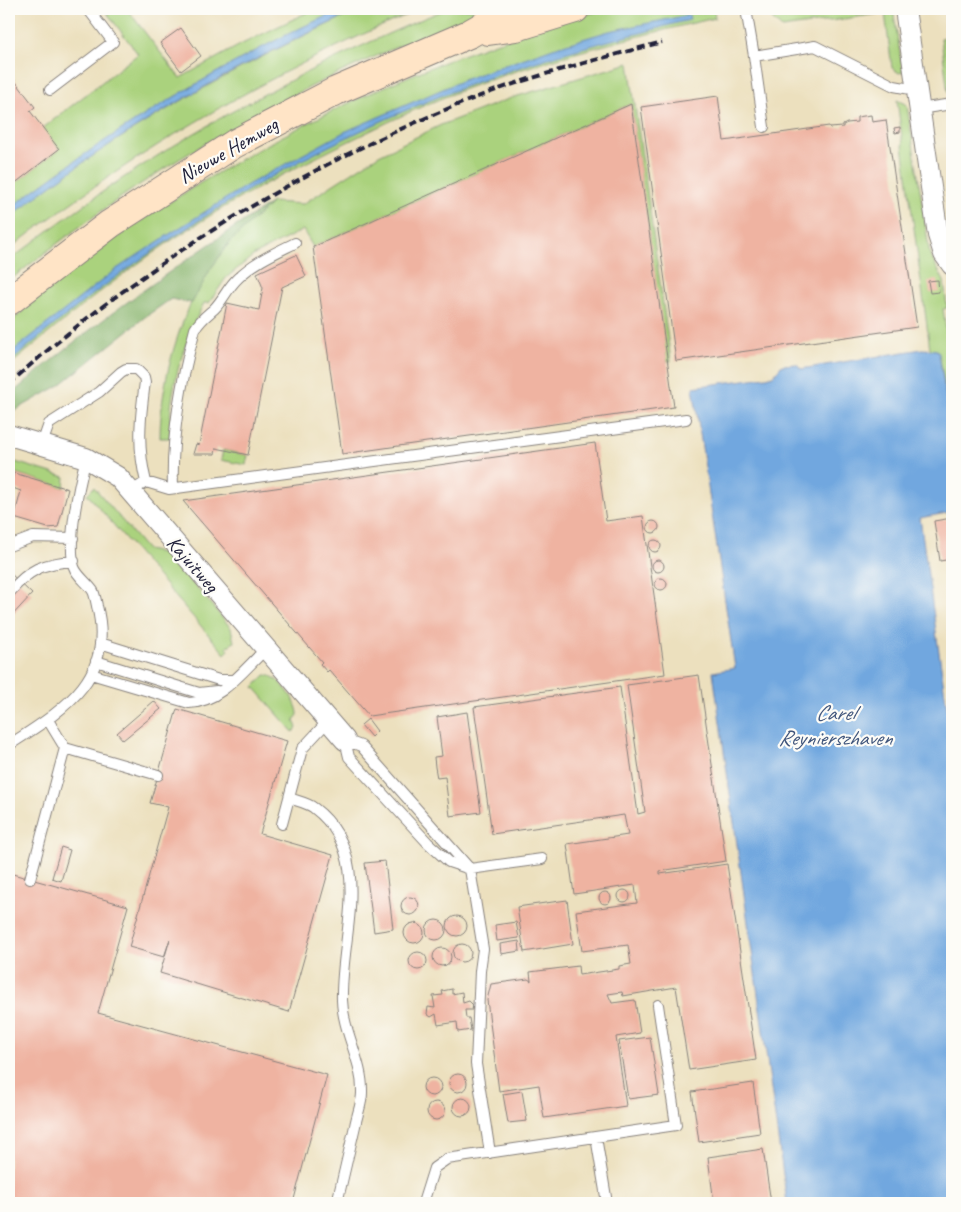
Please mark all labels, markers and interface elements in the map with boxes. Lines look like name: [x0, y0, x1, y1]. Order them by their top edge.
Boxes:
street label: Nieuwe Hemweg: [173, 110, 284, 189]
street label: Kajuitweg: [161, 530, 226, 599]
water label: Carel Reynierszhaven: [778, 699, 894, 752]

